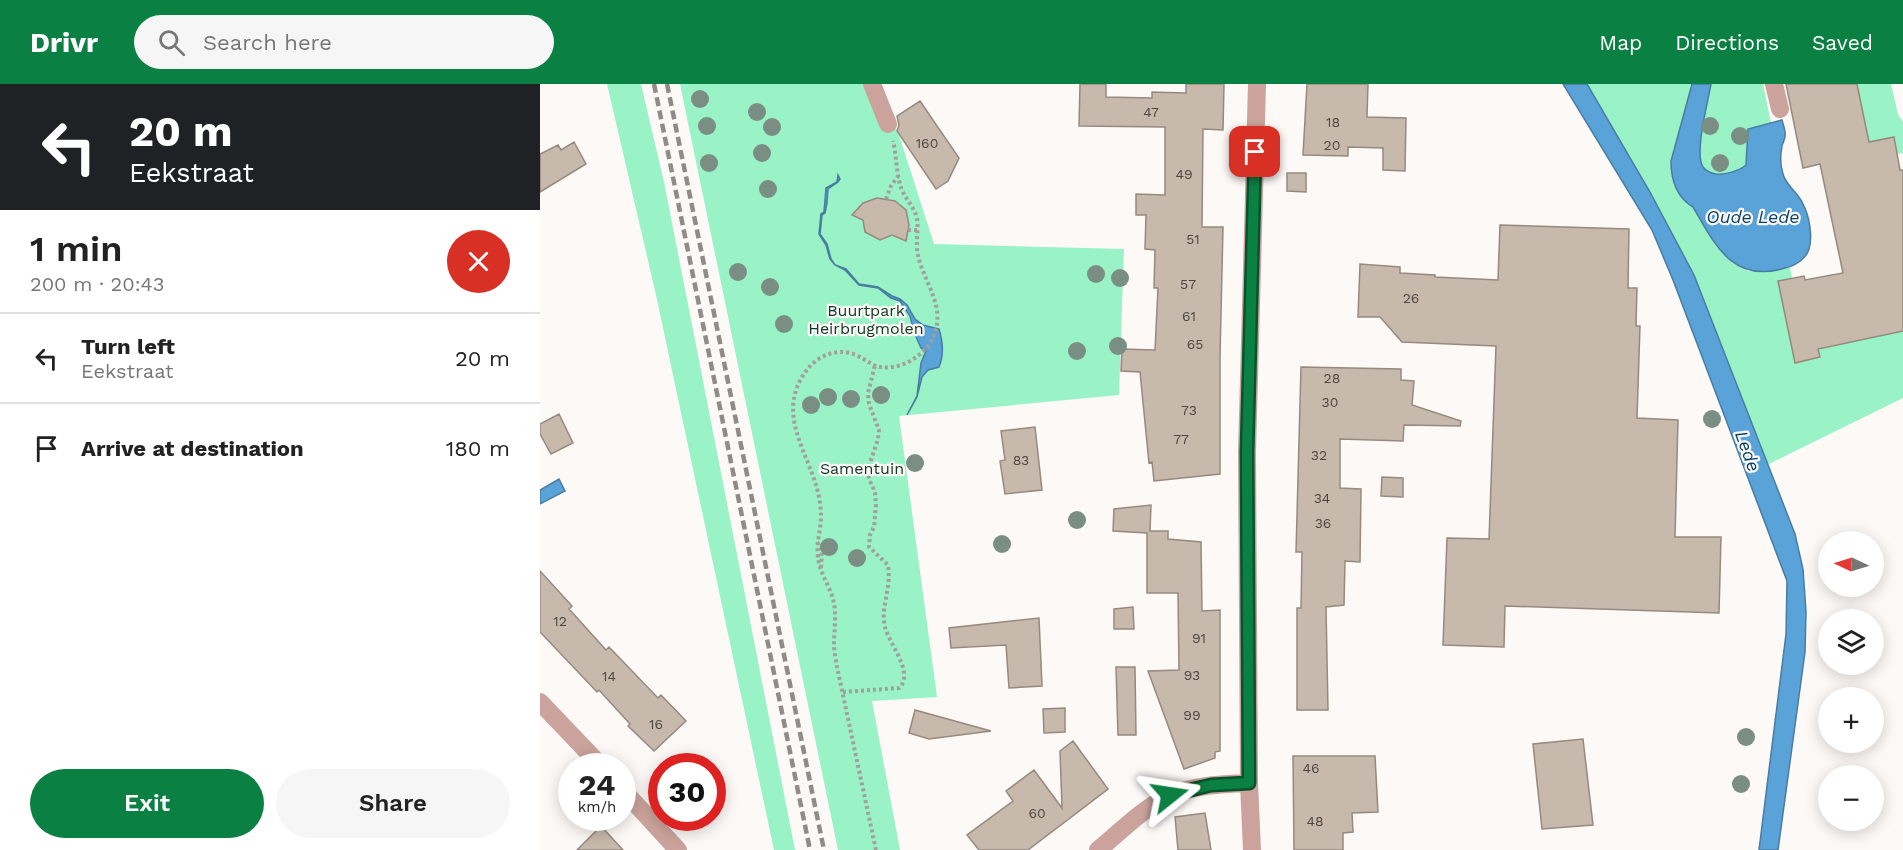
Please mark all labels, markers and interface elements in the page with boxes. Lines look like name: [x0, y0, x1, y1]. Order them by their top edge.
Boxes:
search box: [134, 15, 554, 69]
text: Drivr: [30, 26, 98, 59]
icon: search: [155, 26, 188, 59]
text: Search here: [203, 30, 332, 55]
text: Map: [1599, 30, 1642, 55]
text: Directions: [1675, 30, 1779, 55]
text: Saved: [1812, 30, 1873, 55]
house number: 47: [1143, 104, 1159, 120]
text: 20 m: [129, 107, 233, 156]
icon: left: [30, 108, 108, 186]
house number: 18: [1326, 114, 1340, 130]
pin: [1229, 126, 1280, 177]
house number: 160: [916, 135, 938, 151]
icon: arrive: [1238, 135, 1271, 168]
house number: 20: [1324, 137, 1340, 153]
text: Eekstraat: [129, 157, 254, 189]
house number: 49: [1175, 166, 1193, 182]
water label: Oude Lede: [1706, 206, 1800, 227]
text: 1 min: [30, 228, 122, 270]
button: close: [447, 230, 510, 293]
house number: 51: [1186, 231, 1200, 247]
text: 200 m · 20:43: [30, 272, 164, 296]
house number: 57: [1180, 276, 1196, 292]
house number: 26: [1403, 290, 1419, 306]
park label: Buurtpark Heirbrugmolen: [808, 301, 924, 338]
house number: 61: [1182, 308, 1196, 324]
text: Turn left: [81, 334, 175, 359]
house number: 65: [1187, 336, 1203, 352]
icon: left: [30, 342, 63, 375]
text: 20 m: [455, 346, 510, 371]
text: Eekstraat: [81, 359, 173, 383]
house number: 28: [1324, 370, 1340, 386]
house number: 30: [1322, 394, 1338, 410]
house number: 73: [1181, 402, 1197, 418]
water label: Lede: [1731, 428, 1765, 474]
house number: 77: [1173, 431, 1189, 447]
icon: arrive: [30, 432, 63, 465]
text: Arrive at destination: [81, 436, 304, 461]
text: 180 m: [446, 436, 510, 461]
house number: 32: [1311, 447, 1327, 463]
house number: 83: [1013, 452, 1029, 468]
park label: Samentuin: [820, 459, 904, 478]
house number: 34: [1314, 490, 1330, 506]
house number: 36: [1315, 515, 1331, 531]
north arrow: [1818, 531, 1884, 597]
map controls: [1818, 531, 1884, 831]
button: layers: [1818, 609, 1884, 675]
house number: 12: [553, 613, 567, 629]
house number: 91: [1192, 630, 1206, 646]
house number: 93: [1184, 667, 1200, 683]
house number: 14: [602, 668, 616, 684]
button: +: [1818, 687, 1884, 753]
house number: 99: [1183, 707, 1201, 723]
house number: 16: [649, 716, 663, 732]
speed limit sign: 30: [648, 753, 726, 831]
house number: 46: [1302, 760, 1320, 776]
position arrow: [1138, 763, 1202, 827]
button: −: [1818, 765, 1884, 831]
text: 24: [579, 767, 615, 802]
button: Exit: [30, 769, 264, 838]
button: Share: [276, 769, 510, 838]
text: km/h: [578, 798, 616, 816]
house number: 60: [1028, 805, 1046, 821]
house number: 48: [1306, 813, 1324, 829]

